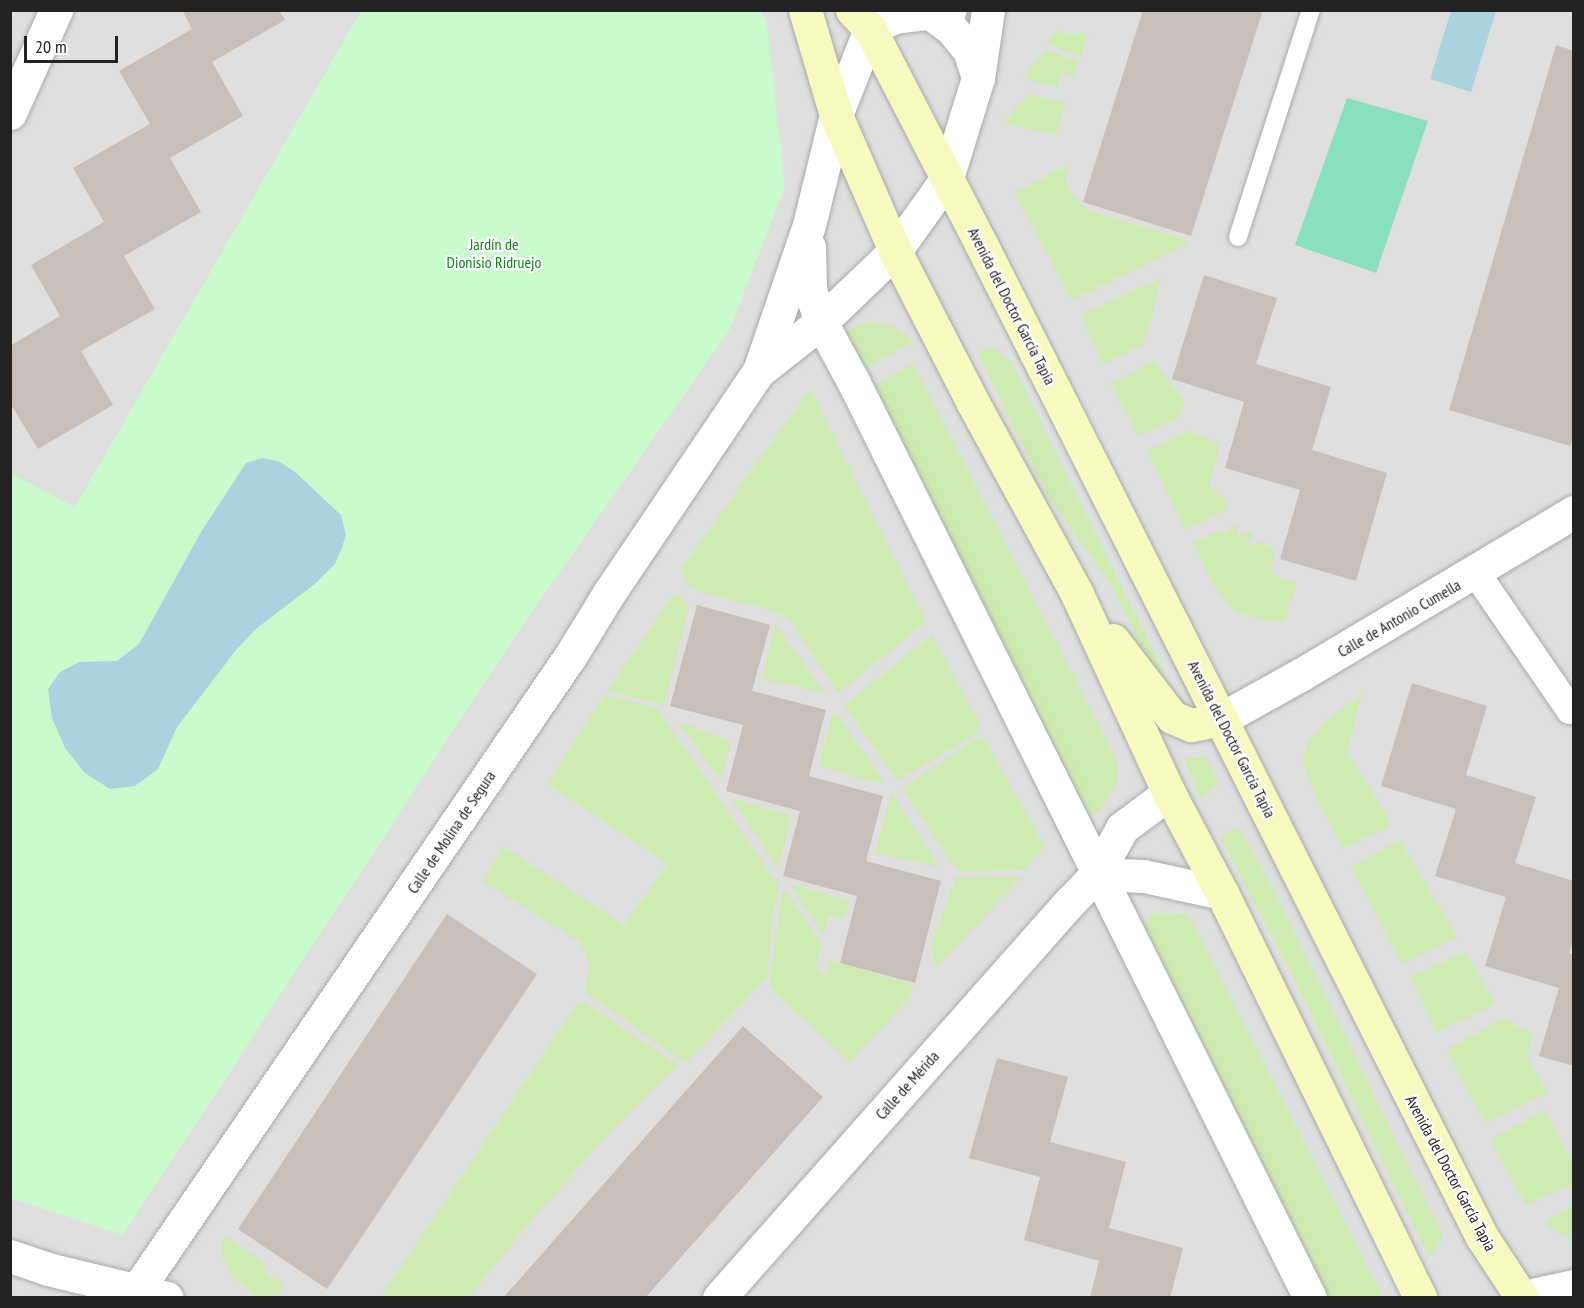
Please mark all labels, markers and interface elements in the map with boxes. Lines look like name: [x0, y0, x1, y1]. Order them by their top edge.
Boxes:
scale bar: [27, 24, 122, 62]
text: 20 m: [35, 35, 67, 58]
street label: Avenida del Doctor García Tapia: [964, 224, 1060, 388]
park label: Jardín de Dionisio Ridruejo: [447, 234, 541, 272]
street label: Calle de Antonio Cumella: [1334, 575, 1464, 661]
street label: Avenida del Doctor García Tapia: [1184, 657, 1280, 821]
street label: Calle de Molina de Segura: [403, 767, 499, 897]
street label: Calle de Mérida: [871, 1047, 943, 1123]
street label: Avenida del Doctor García Tapia: [1402, 1092, 1500, 1254]

